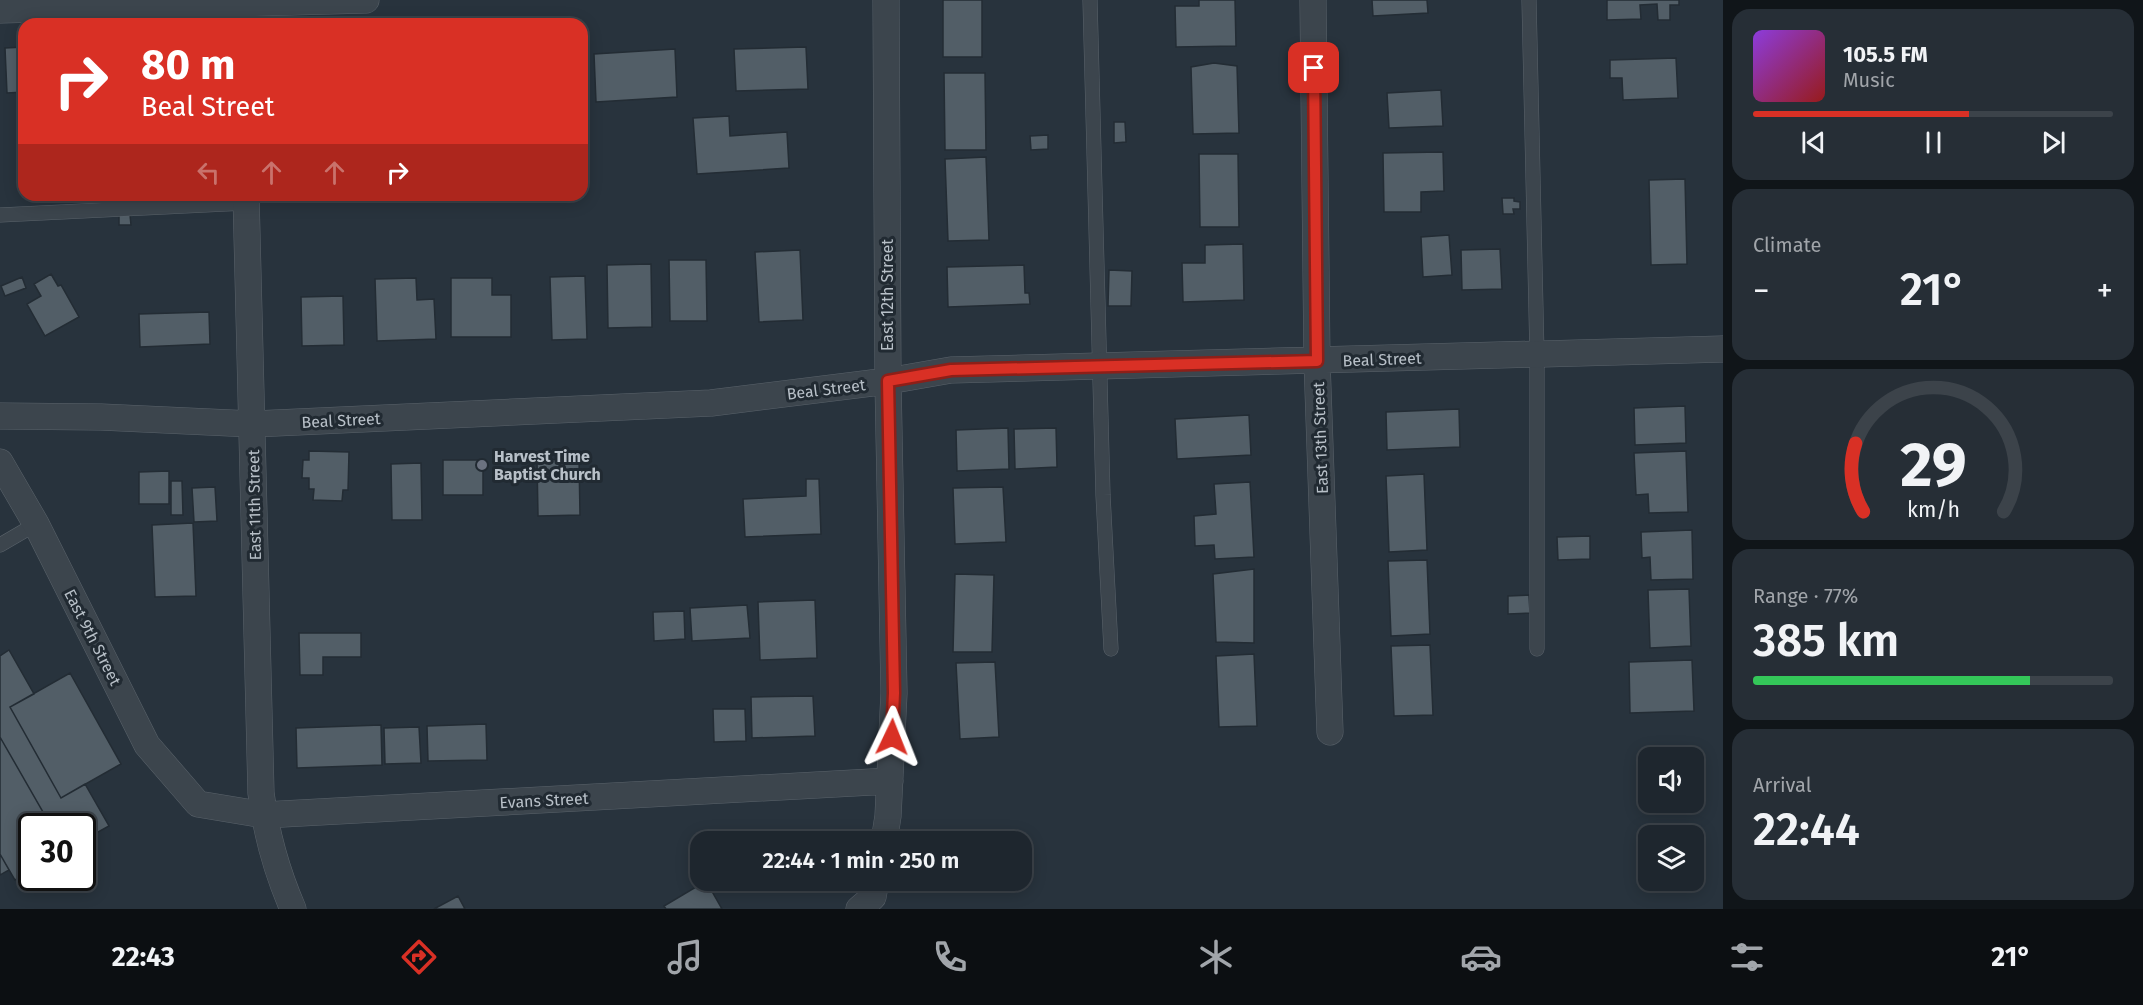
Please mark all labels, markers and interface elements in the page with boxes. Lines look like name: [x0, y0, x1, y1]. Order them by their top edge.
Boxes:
text: 80 m: [141, 40, 235, 90]
text: 105.5 FM: [1843, 41, 1928, 68]
icon: right: [42, 42, 120, 120]
pin: [1288, 42, 1339, 93]
icon: arrive: [1297, 51, 1330, 84]
text: Music: [1843, 68, 1895, 92]
text: Beal Street: [141, 91, 275, 123]
icon: previous: [1797, 126, 1830, 159]
icon: pause: [1917, 126, 1950, 159]
icon: next: [2037, 126, 2070, 159]
icon: left: [192, 156, 225, 189]
icon: ahead: [255, 156, 288, 189]
icon: ahead: [318, 156, 351, 189]
icon: right: [381, 156, 414, 189]
text: Climate: [1753, 233, 1821, 257]
street label: East 12th Street: [878, 239, 897, 351]
text: 21°: [1900, 263, 1966, 317]
text: −: [1753, 271, 1770, 311]
text: +: [2097, 271, 2113, 311]
street label: Beal Street: [1342, 349, 1422, 370]
street label: Beal Street: [786, 375, 867, 404]
street label: East 13th Street: [1309, 381, 1332, 494]
street label: Beal Street: [301, 409, 381, 432]
text: 29: [1900, 428, 1966, 503]
place label: Harvest Time Baptist Church: [494, 447, 601, 484]
street label: East 11th Street: [244, 449, 265, 561]
marker: Harvest Time Baptist Church: [475, 458, 489, 472]
text: km/h: [1906, 497, 1960, 523]
text: Range · 77%: [1753, 584, 1858, 608]
street label: East 9th Street: [60, 586, 125, 689]
text: 385 km: [1753, 614, 1899, 668]
position arrow: [860, 705, 924, 769]
map controls: [1638, 747, 1704, 891]
button: sound: [1638, 747, 1704, 813]
text: Arrival: [1753, 773, 1812, 797]
street label: Evans Street: [499, 789, 589, 812]
text: 22:44: [1753, 803, 1860, 857]
speed limit sign: 30: [18, 813, 96, 891]
button: layers: [1638, 825, 1704, 891]
text: 22:44 · 1 min · 250 m: [763, 847, 959, 874]
icon: directions: [398, 936, 440, 978]
icon: music: [664, 936, 706, 978]
icon: phone: [929, 936, 971, 978]
icon: climate: [1195, 936, 1237, 978]
icon: car: [1460, 936, 1502, 978]
icon: filters: [1726, 936, 1768, 978]
text: 22:43: [112, 941, 175, 973]
text: 21°: [1991, 941, 2031, 973]

